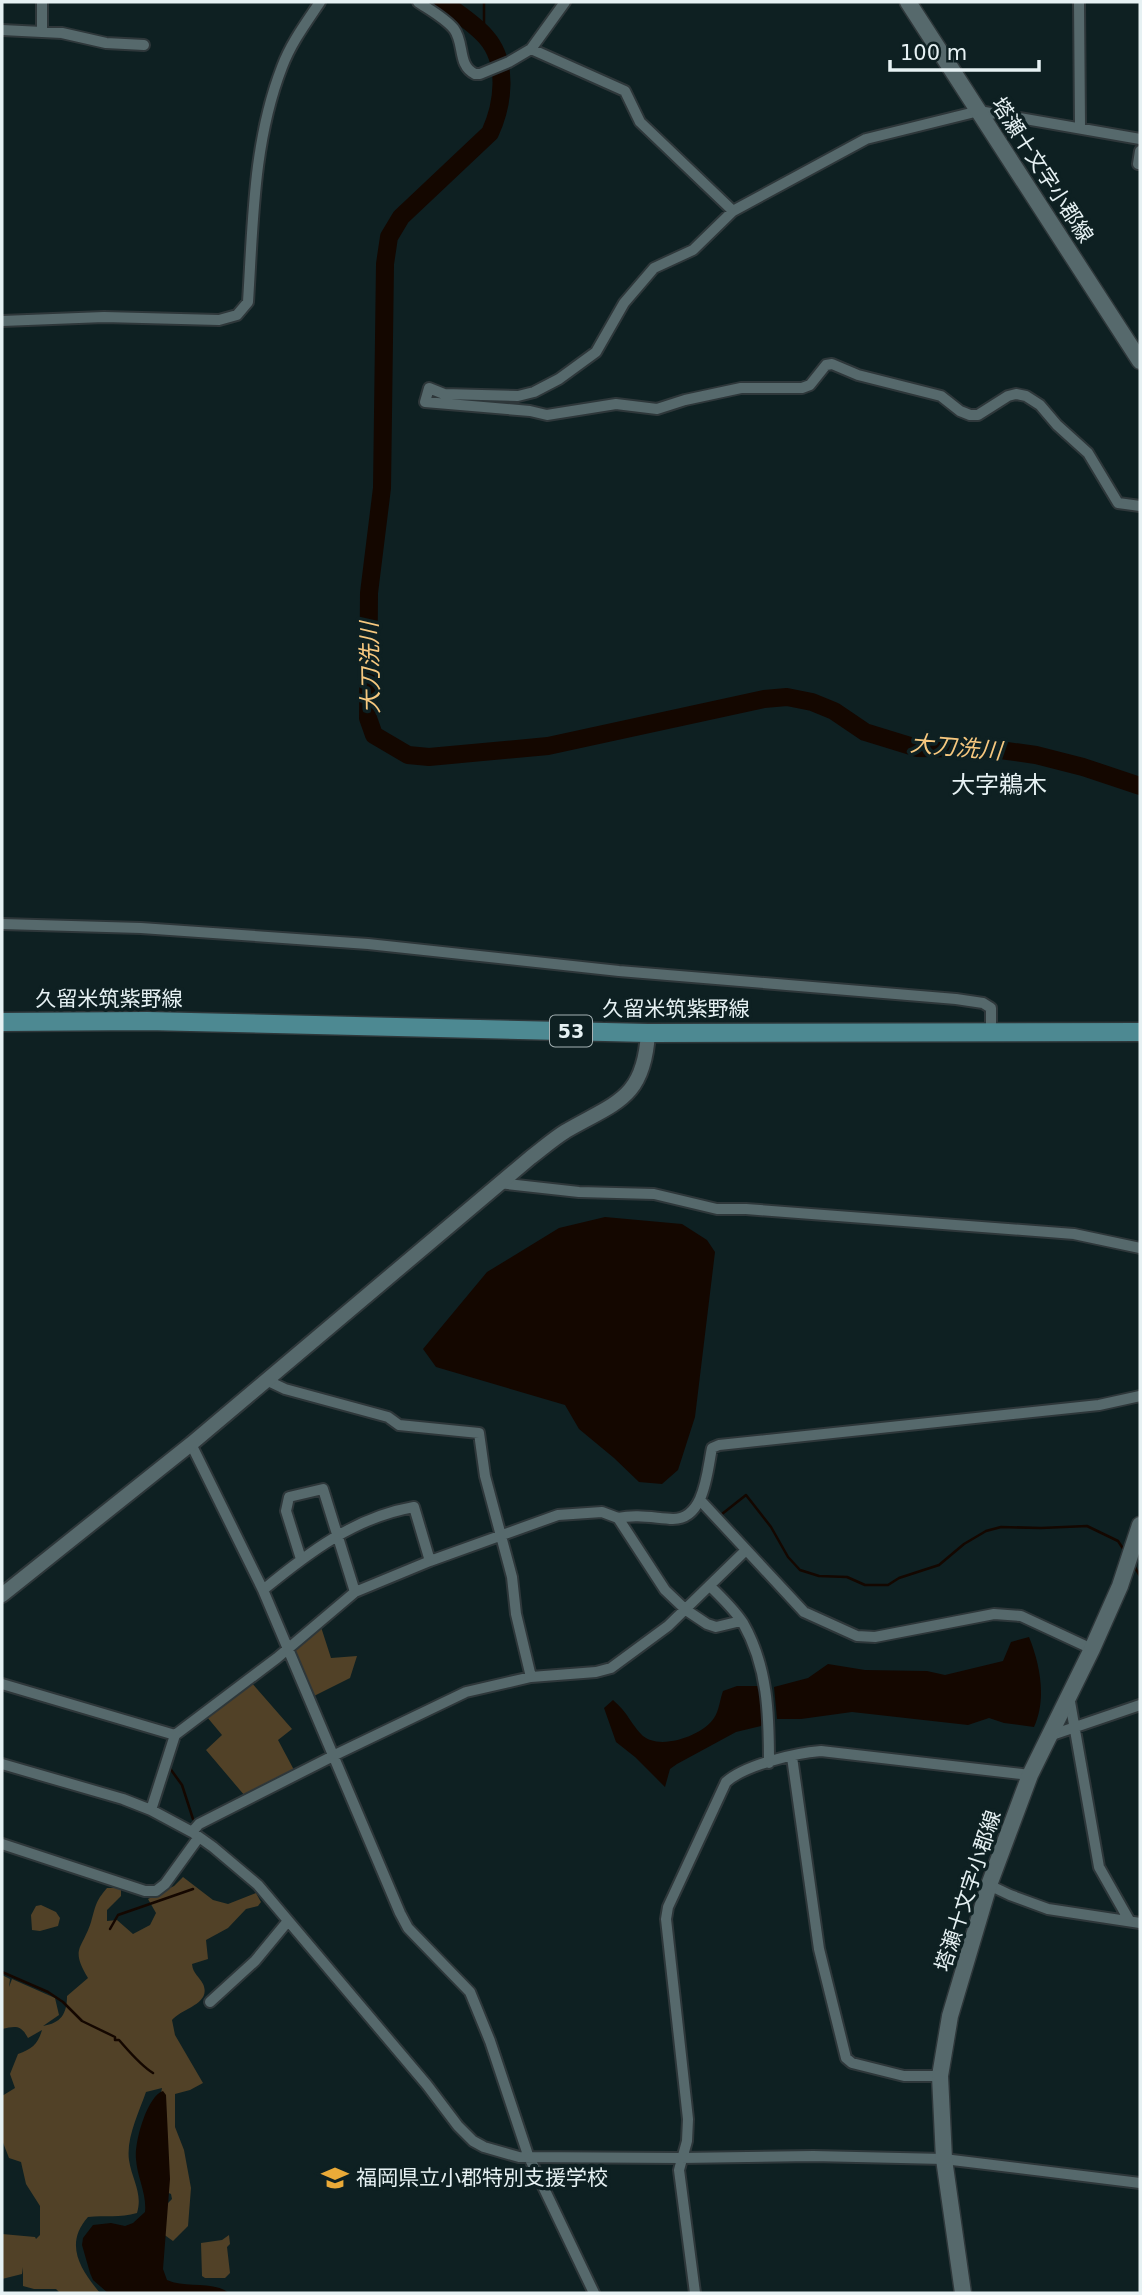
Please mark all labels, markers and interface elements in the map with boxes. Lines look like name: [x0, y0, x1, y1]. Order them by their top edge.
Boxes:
scale bar: [890, 28, 1039, 72]
text: 100 m: [900, 41, 967, 65]
street label: 塔瀬十文字小郡線: [986, 93, 1098, 247]
water label: 大刀洗川: [356, 619, 384, 714]
water label: 大刀洗川: [909, 730, 1006, 764]
district label: 大字鵜木: [951, 771, 1047, 799]
street label: 久留米筑紫野線: [36, 987, 183, 1011]
street label: 久留米筑紫野線: [603, 997, 750, 1021]
road number: 53: [550, 1015, 592, 1046]
street label: 塔瀬十文字小郡線: [931, 1807, 1005, 1975]
school or university icon: 福岡県立小郡特別支援学校: [320, 2163, 350, 2193]
place label: 福岡県立小郡特別支援学校: [356, 2166, 608, 2190]

